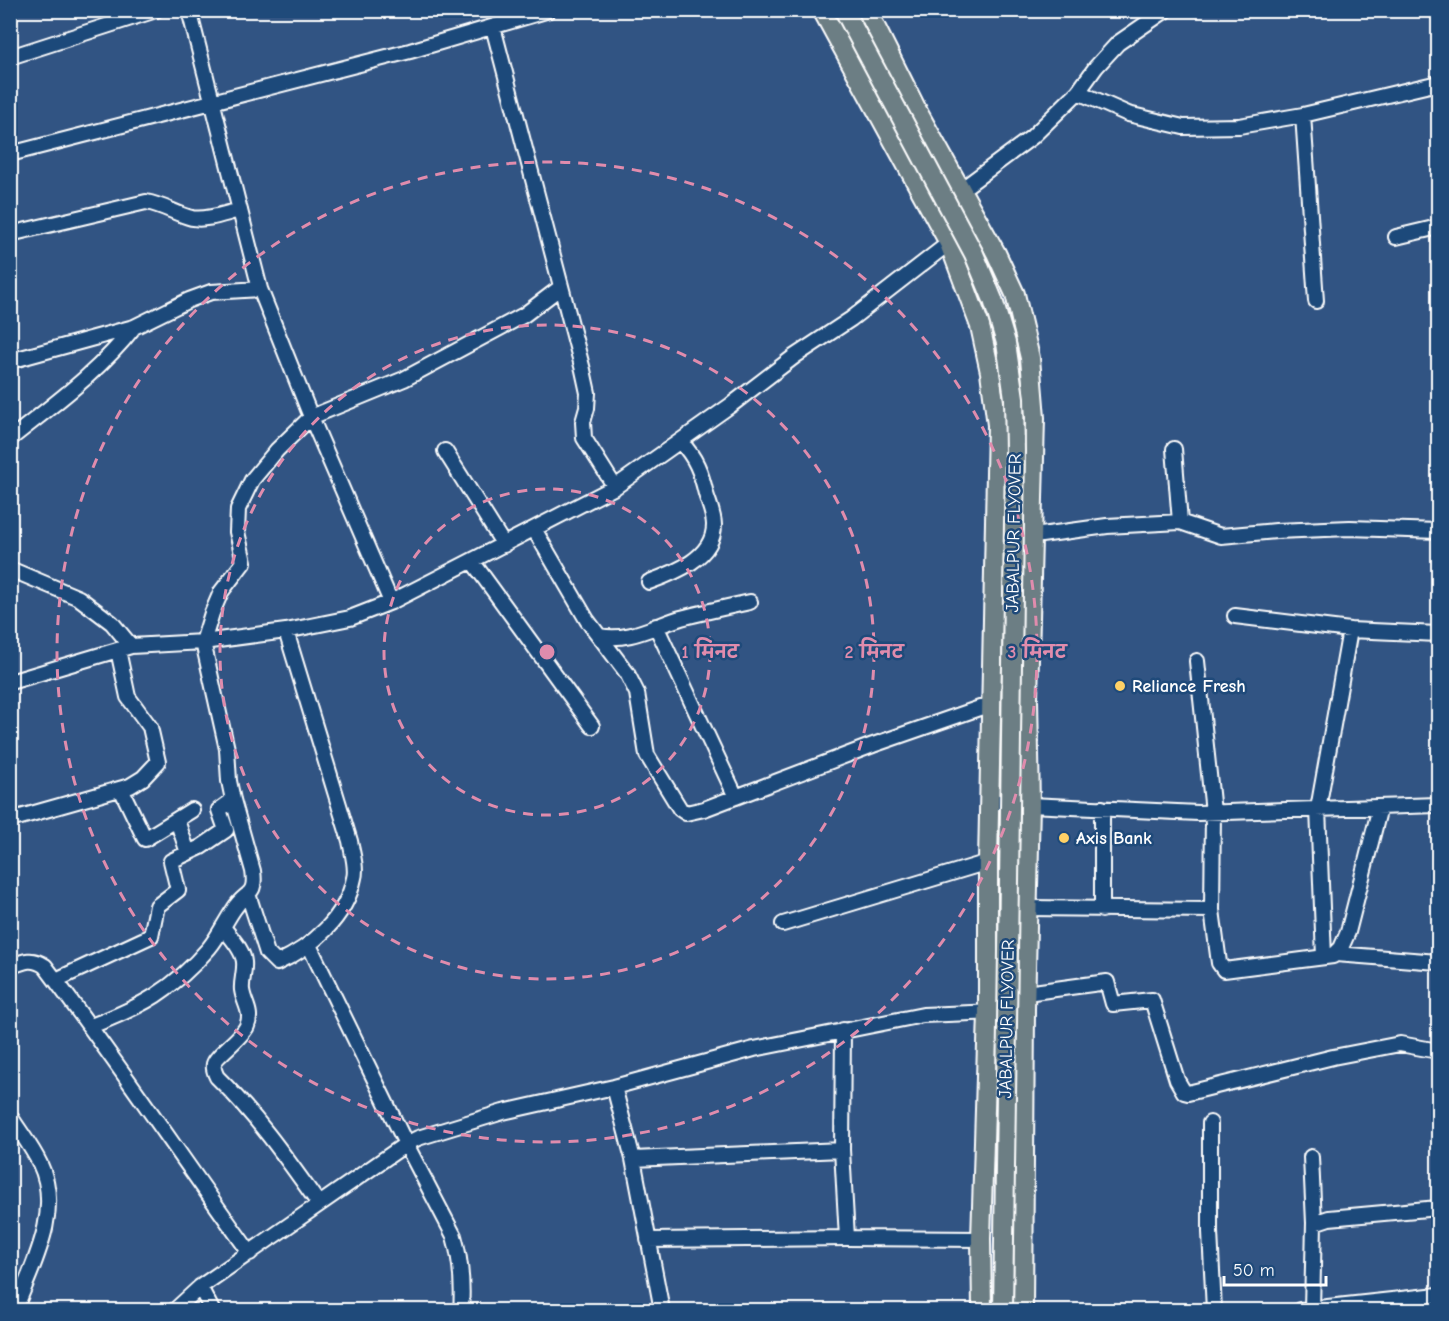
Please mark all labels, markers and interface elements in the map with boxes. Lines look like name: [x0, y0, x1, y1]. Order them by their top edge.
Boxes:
street label: JABALPUR FLYOVER: [1002, 453, 1026, 613]
text: 1 मिनट: [681, 637, 741, 663]
text: 2 मिनट: [844, 637, 906, 663]
text: 3 मिनट: [1008, 637, 1069, 663]
centre of rings: [537, 642, 557, 662]
place label: Reliance Fresh: [1132, 676, 1246, 697]
marker: Reliance Fresh: [1113, 679, 1127, 693]
place label: Axis Bank: [1076, 828, 1152, 849]
marker: Axis Bank: [1057, 831, 1071, 845]
street label: JABALPUR FLYOVER: [995, 939, 1019, 1099]
scale bar: [1224, 1249, 1326, 1287]
text: 50 m: [1233, 1260, 1275, 1281]

